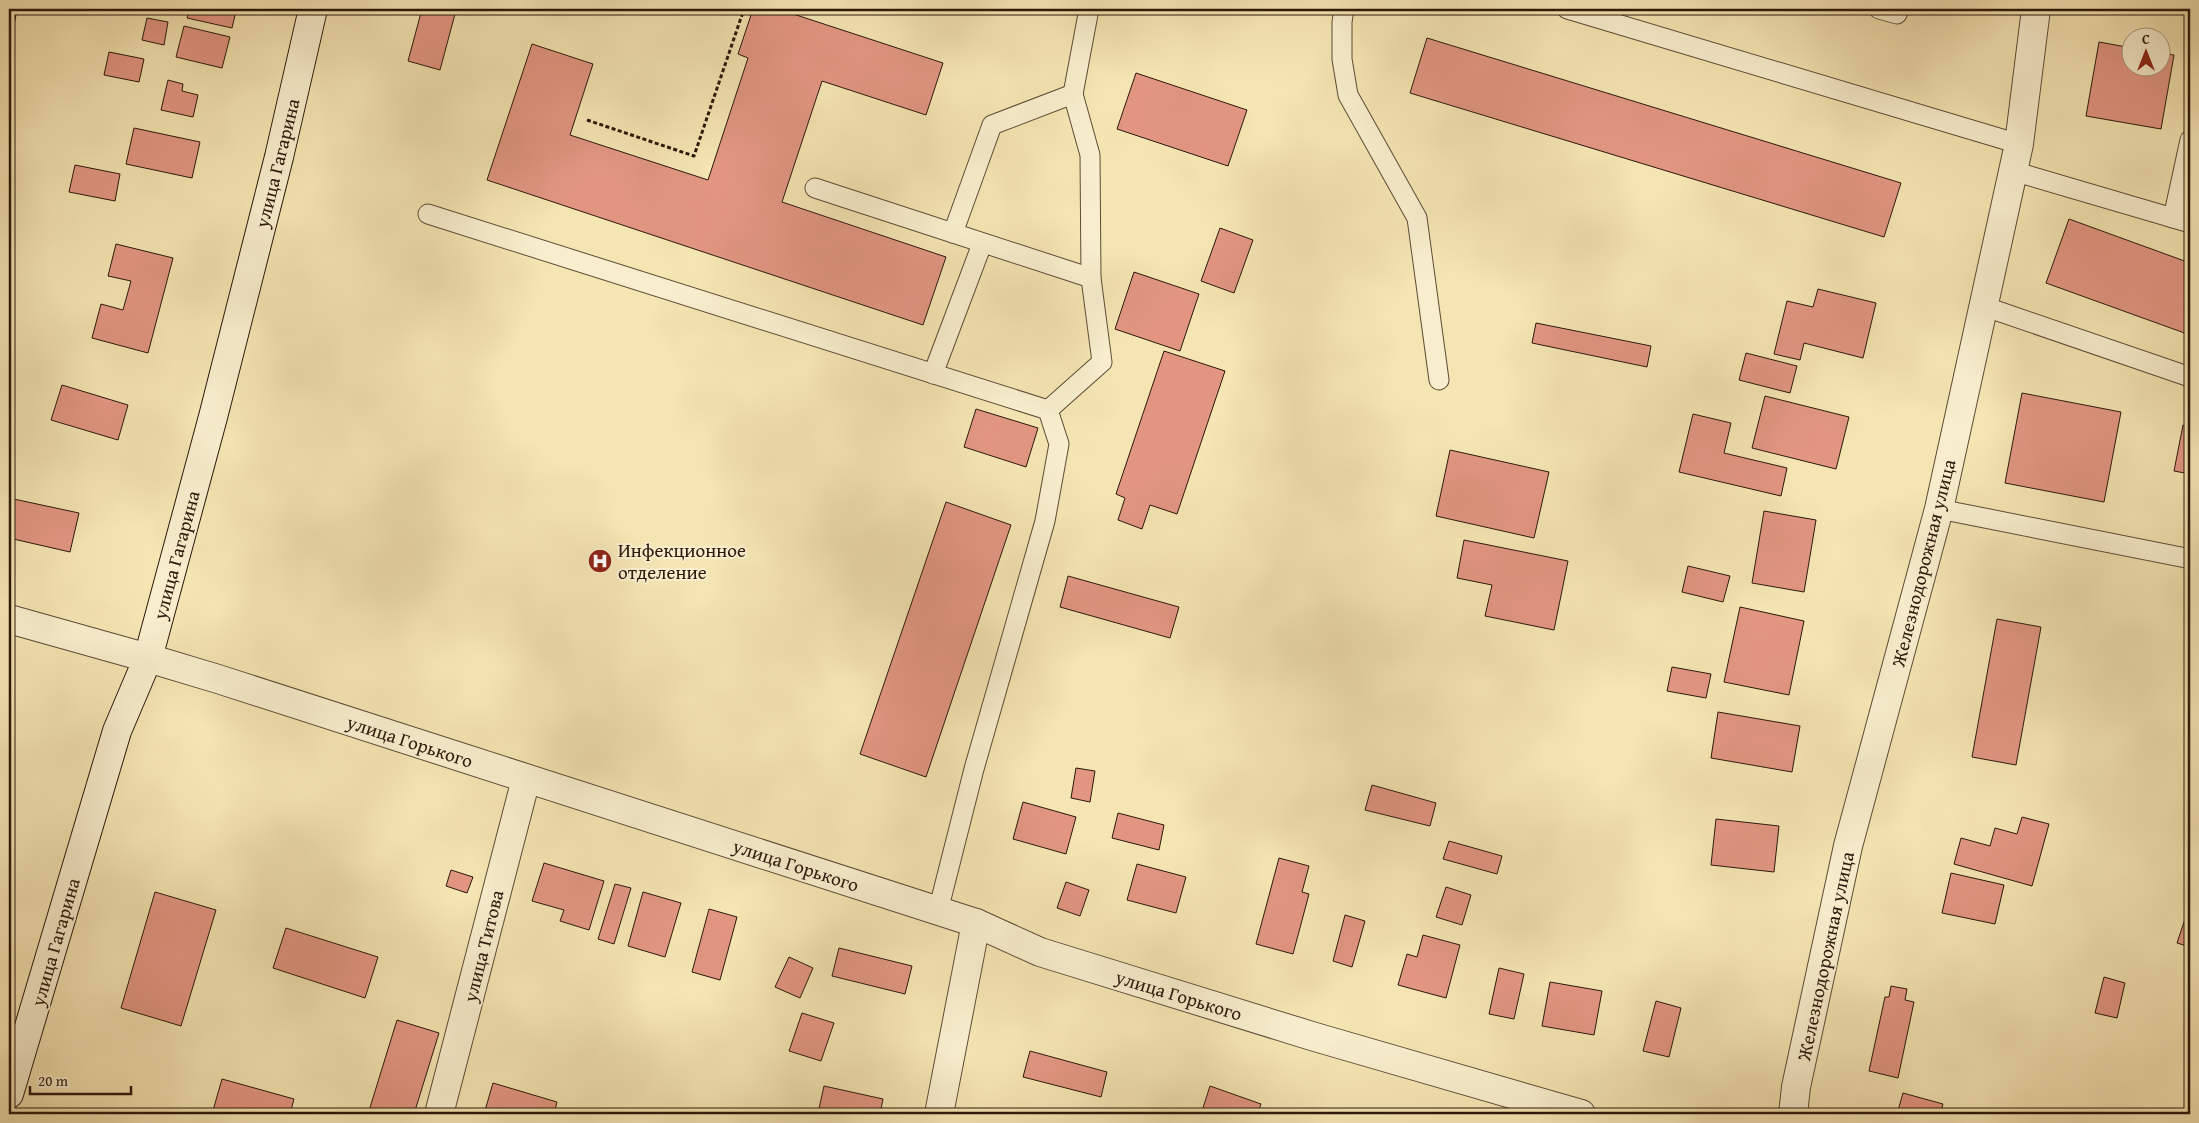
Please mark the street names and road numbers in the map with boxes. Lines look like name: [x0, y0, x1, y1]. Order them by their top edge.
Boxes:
street label: улица Гагарина: [247, 95, 307, 232]
street label: Железнодорожная улица: [1883, 456, 1962, 671]
street label: улица Гагарина: [145, 487, 207, 624]
street label: улица Горького: [342, 707, 477, 775]
street label: улица Горького: [728, 831, 863, 899]
street label: Железнодорожная улица: [1789, 849, 1861, 1064]
street label: улица Гагарина: [23, 874, 87, 1010]
street label: улица Титова: [455, 887, 510, 1006]
street label: улица Горького: [1111, 962, 1246, 1028]

